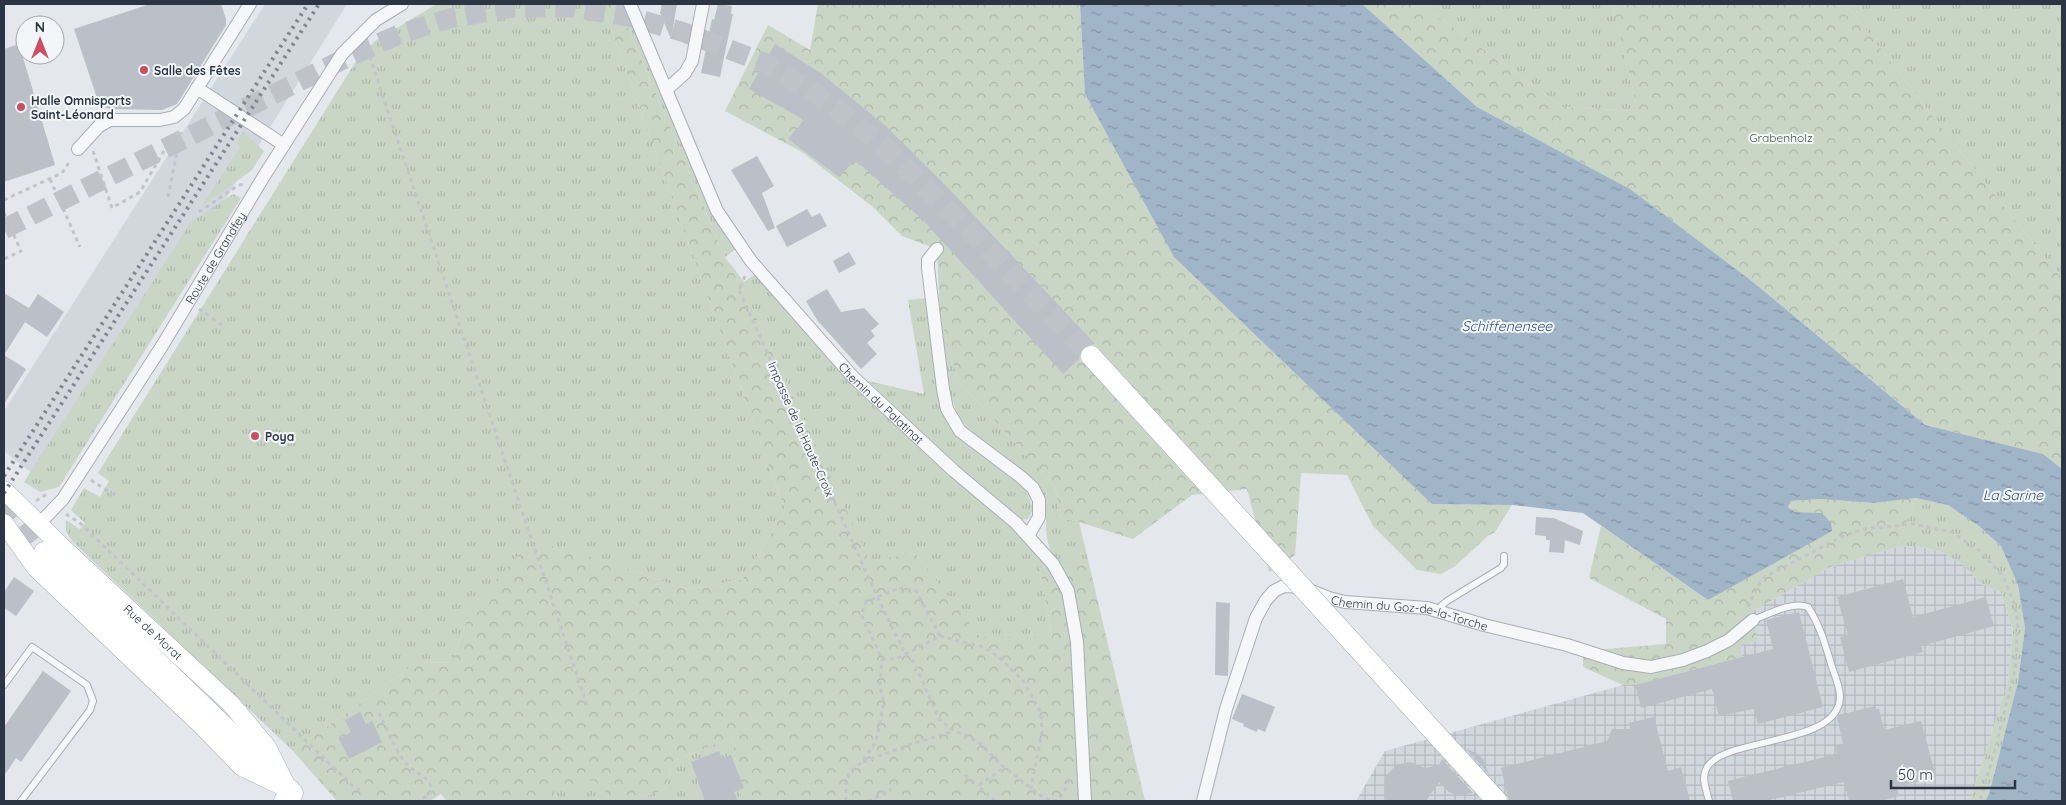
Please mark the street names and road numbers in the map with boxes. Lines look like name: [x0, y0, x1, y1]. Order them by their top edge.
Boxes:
street label: Route de Grandfey: [182, 209, 249, 307]
street label: Impasse de la Haute-Croix: [764, 359, 838, 499]
street label: Chemin du Palatinat: [836, 359, 927, 447]
street label: Chemin du Goz-de-la-Torche: [1330, 591, 1490, 633]
street label: Rue de Morat: [121, 601, 186, 663]

